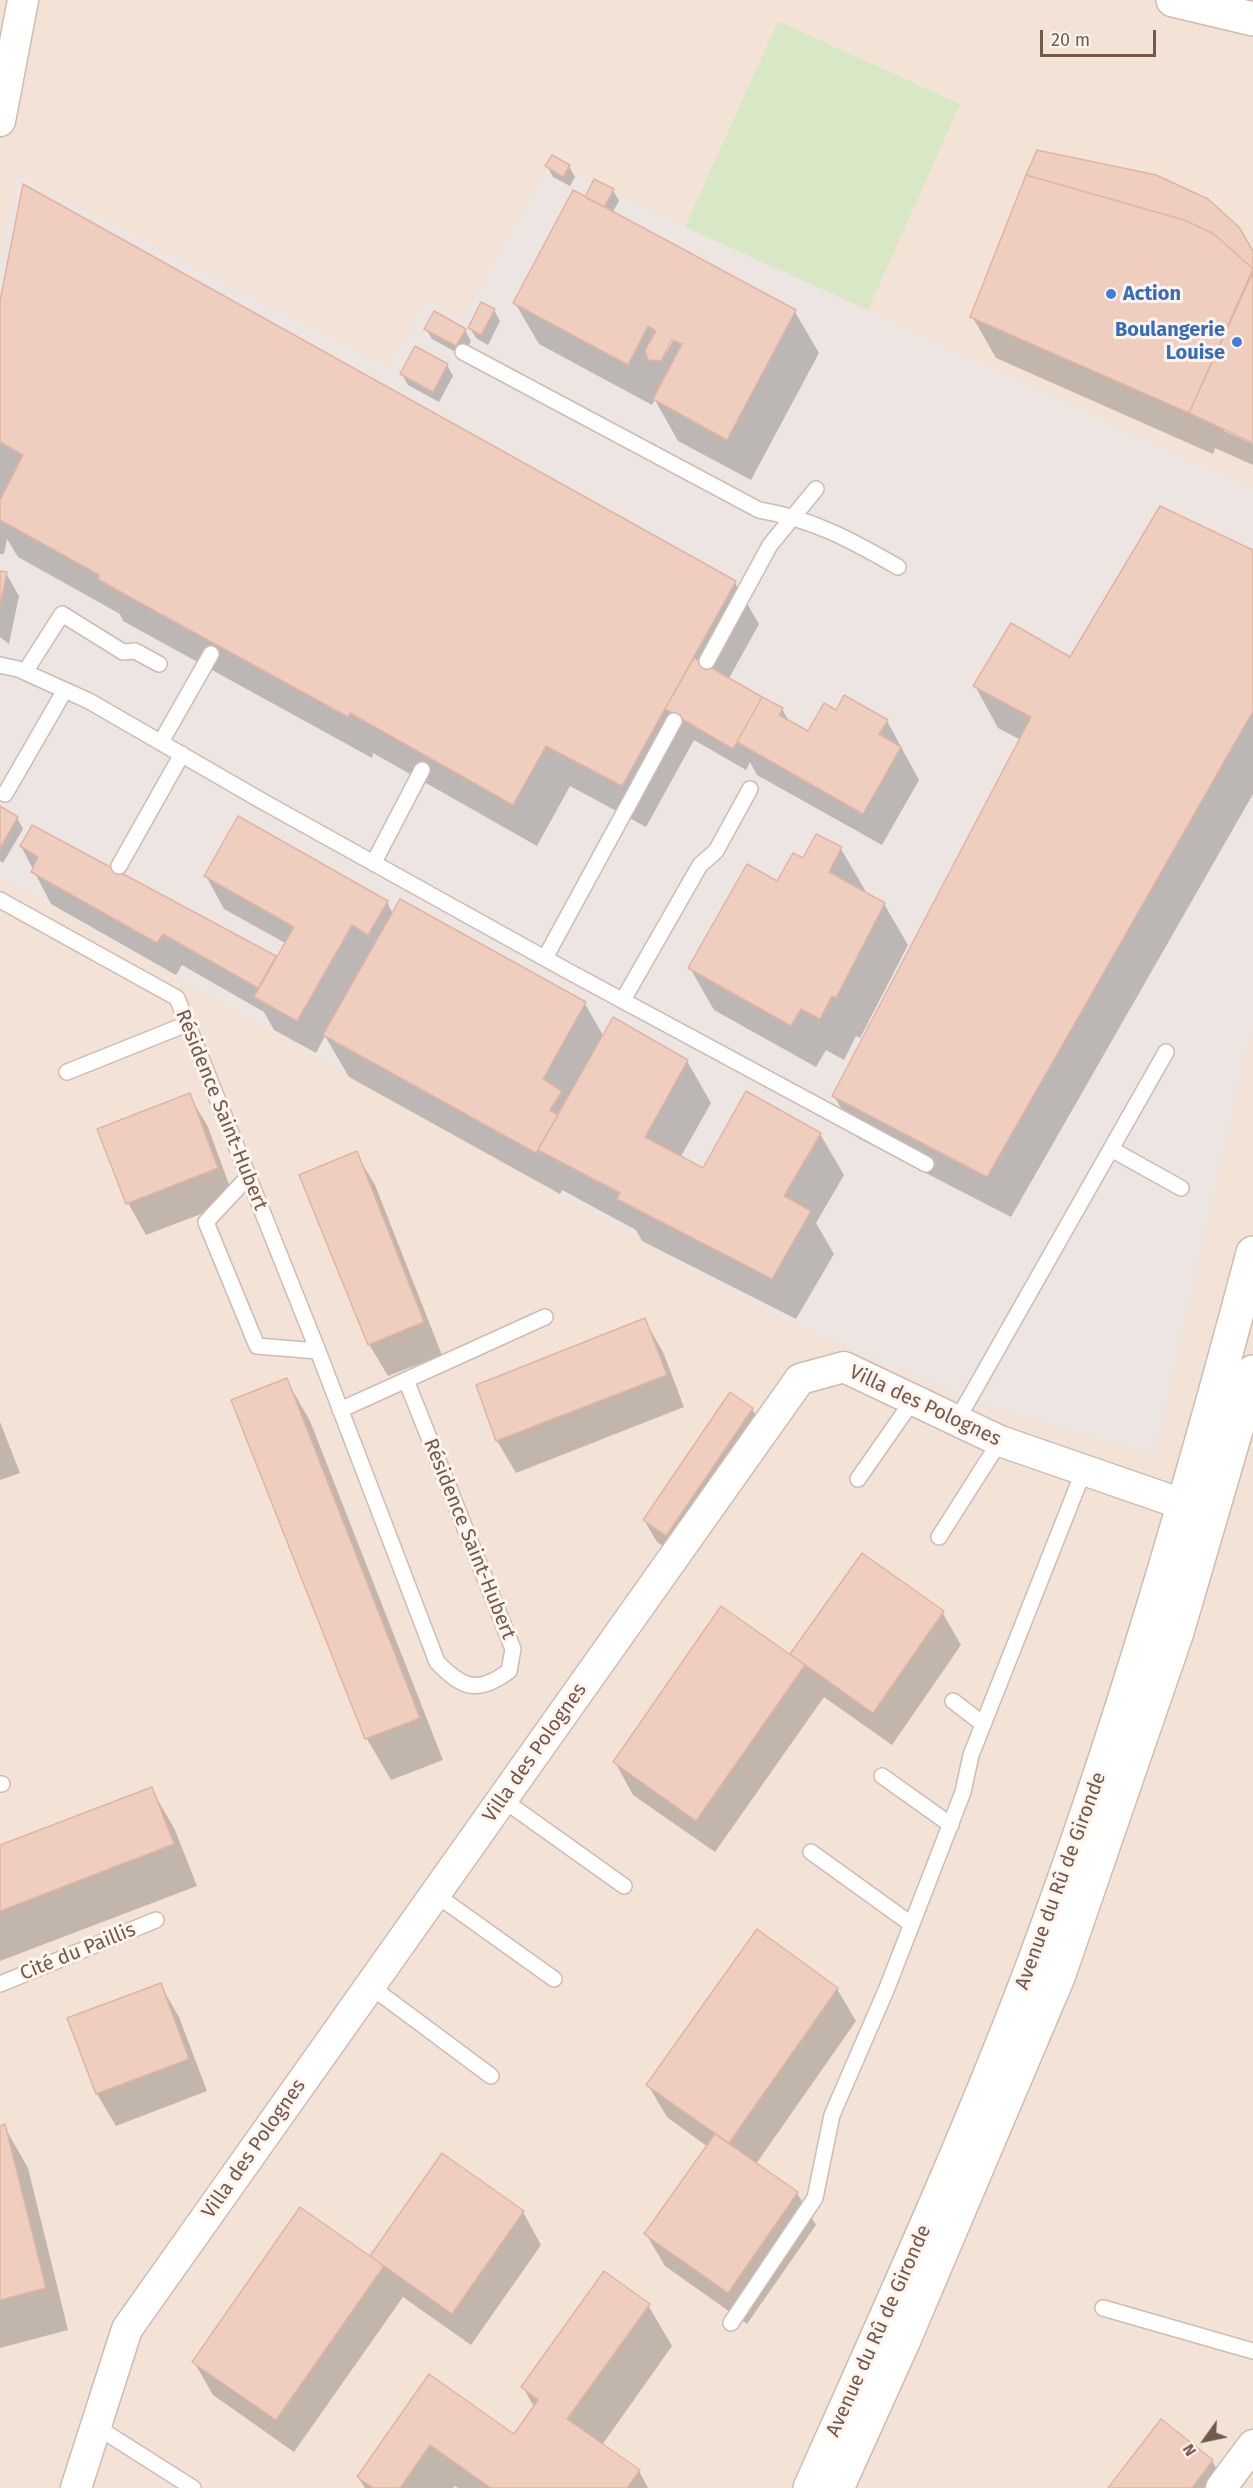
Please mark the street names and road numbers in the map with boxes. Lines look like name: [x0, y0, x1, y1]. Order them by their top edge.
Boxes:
street label: Résidence Saint-Hubert: [170, 1006, 272, 1214]
street label: Villa des Polognes: [845, 1360, 1005, 1452]
street label: Résidence Saint-Hubert: [418, 1435, 520, 1643]
street label: Villa des Polognes: [478, 1679, 592, 1827]
street label: Avenue du Rû de Gironde: [1010, 1769, 1112, 1993]
street label: Cité du Paillis: [17, 1918, 139, 1986]
street label: Villa des Polognes: [197, 2075, 311, 2223]
street label: Avenue du Rû de Gironde: [821, 2221, 937, 2441]

